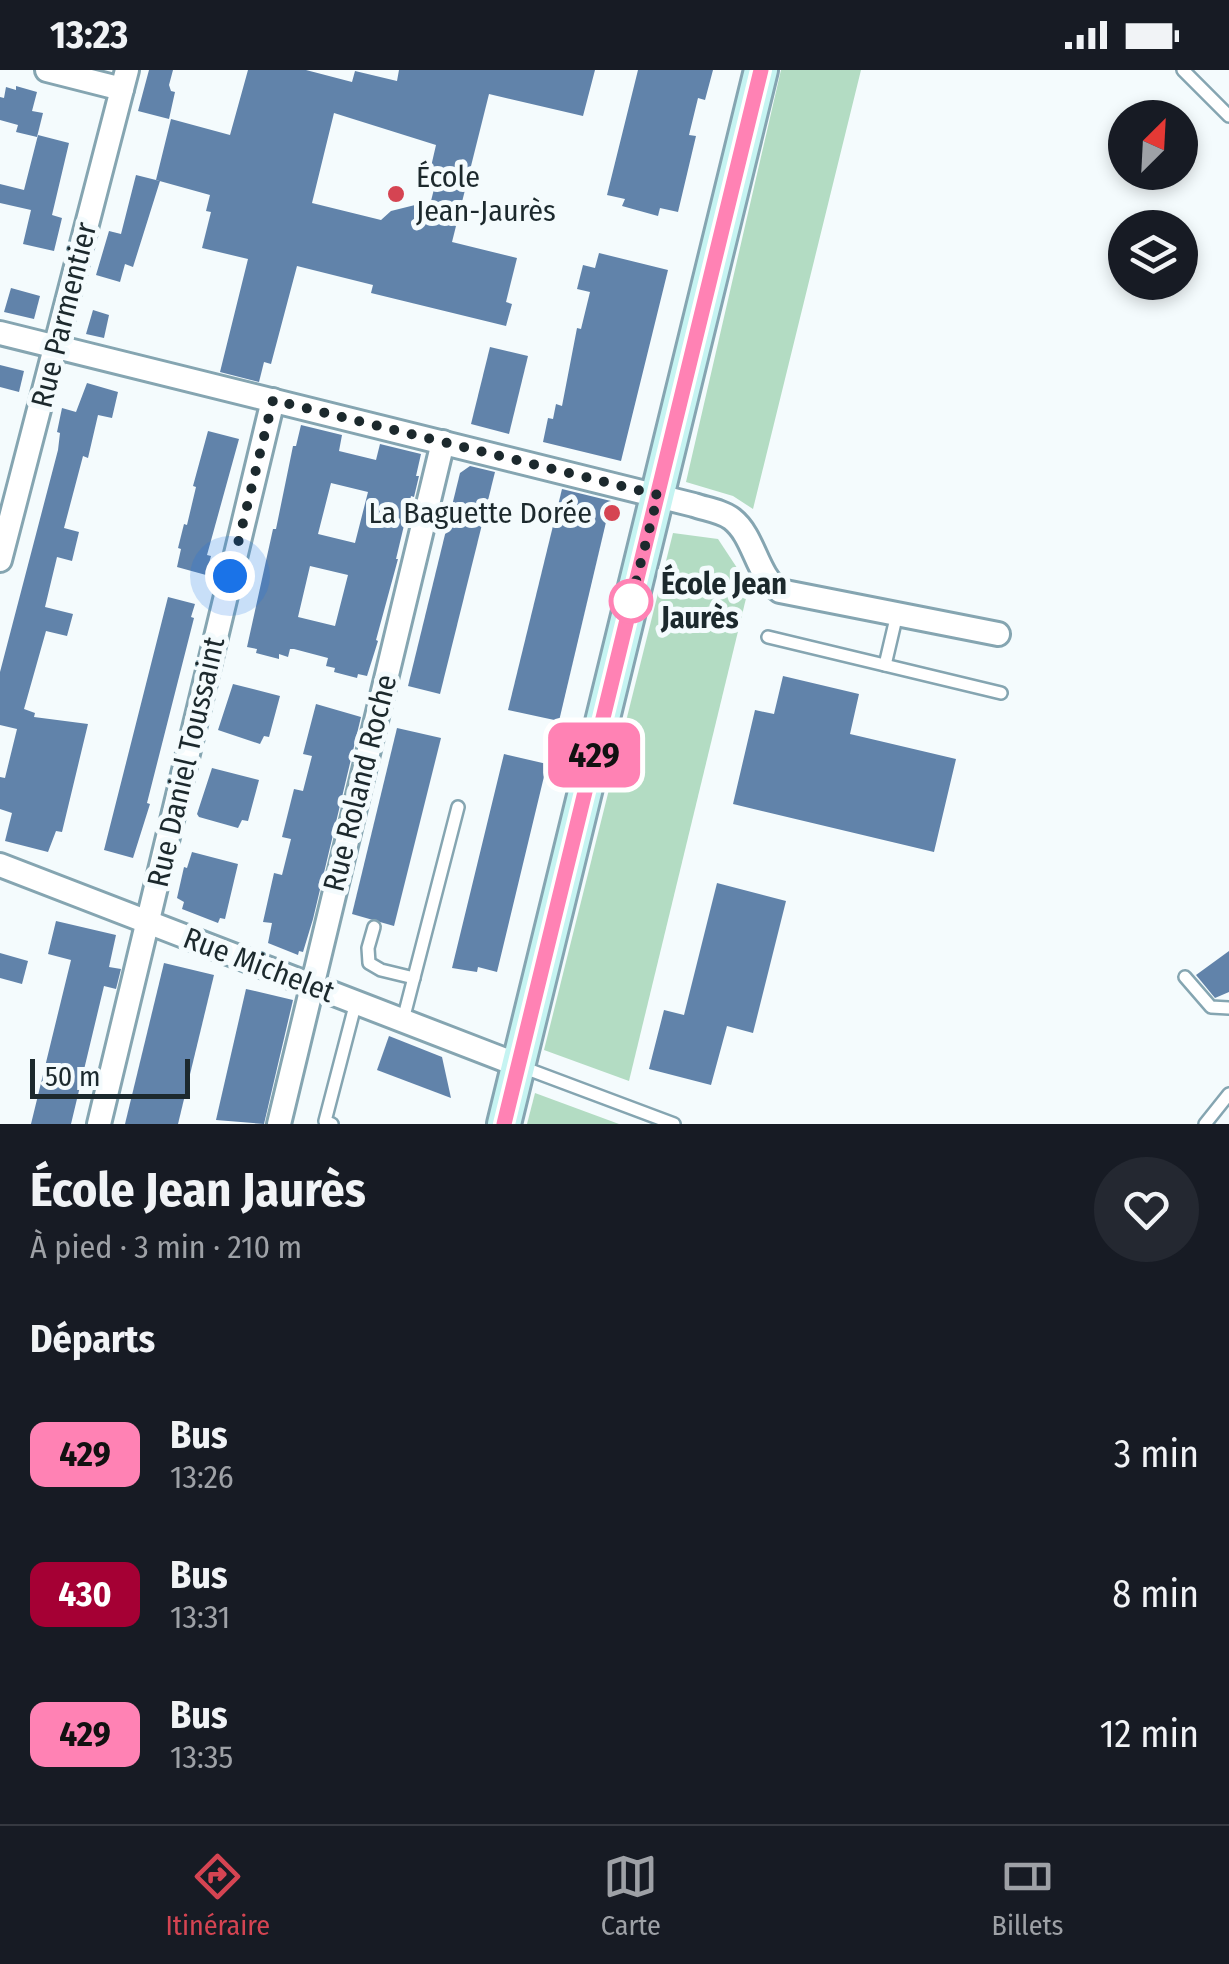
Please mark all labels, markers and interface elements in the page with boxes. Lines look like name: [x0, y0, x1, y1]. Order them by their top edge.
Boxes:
text: 13:23: [50, 12, 128, 58]
north arrow: [1108, 100, 1198, 190]
map controls: [1108, 100, 1198, 300]
place label: École Jean-Jaurès: [416, 159, 556, 229]
marker: École Jean-Jaurès: [385, 183, 407, 205]
button: layers: [1108, 210, 1198, 300]
street label: Rue Parmentier: [24, 218, 105, 411]
place label: La Baguette Dorée: [369, 495, 592, 531]
marker: La Baguette Dorée: [601, 502, 623, 524]
your location: [205, 551, 255, 601]
place label: École Jean Jaurès: [660, 564, 787, 636]
marker: École Jean Jaurès: [610, 580, 652, 622]
street label: Rue Daniel Toussaint: [140, 633, 232, 891]
street label: Rue Roland Roche: [316, 671, 404, 895]
line badge: 429: [536, 722, 652, 788]
text: 429: [568, 734, 620, 776]
street label: Rue Michelet: [178, 920, 340, 1010]
scale bar: [30, 1054, 190, 1098]
text: 50 m: [45, 1060, 101, 1093]
button: heart: [1094, 1157, 1199, 1262]
text: École Jean Jaurès: [30, 1161, 366, 1219]
text: À pied · 3 min · 210 m: [30, 1228, 302, 1266]
text: Départs: [30, 1316, 155, 1362]
text: Bus: [170, 1412, 228, 1458]
text: 3 min: [1114, 1431, 1199, 1477]
text: 429: [59, 1433, 111, 1475]
text: 13:26: [170, 1458, 234, 1496]
text: Bus: [170, 1552, 228, 1598]
text: 8 min: [1112, 1571, 1199, 1617]
text: 430: [58, 1573, 112, 1615]
text: 13:31: [170, 1598, 230, 1636]
text: Bus: [170, 1692, 228, 1738]
text: 12 min: [1100, 1711, 1199, 1757]
text: 429: [59, 1713, 111, 1755]
text: 13:35: [170, 1738, 233, 1776]
tab: Itinéraire: [165, 1849, 270, 1942]
tab: Carte: [601, 1849, 661, 1942]
tab: Billets: [992, 1849, 1064, 1942]

